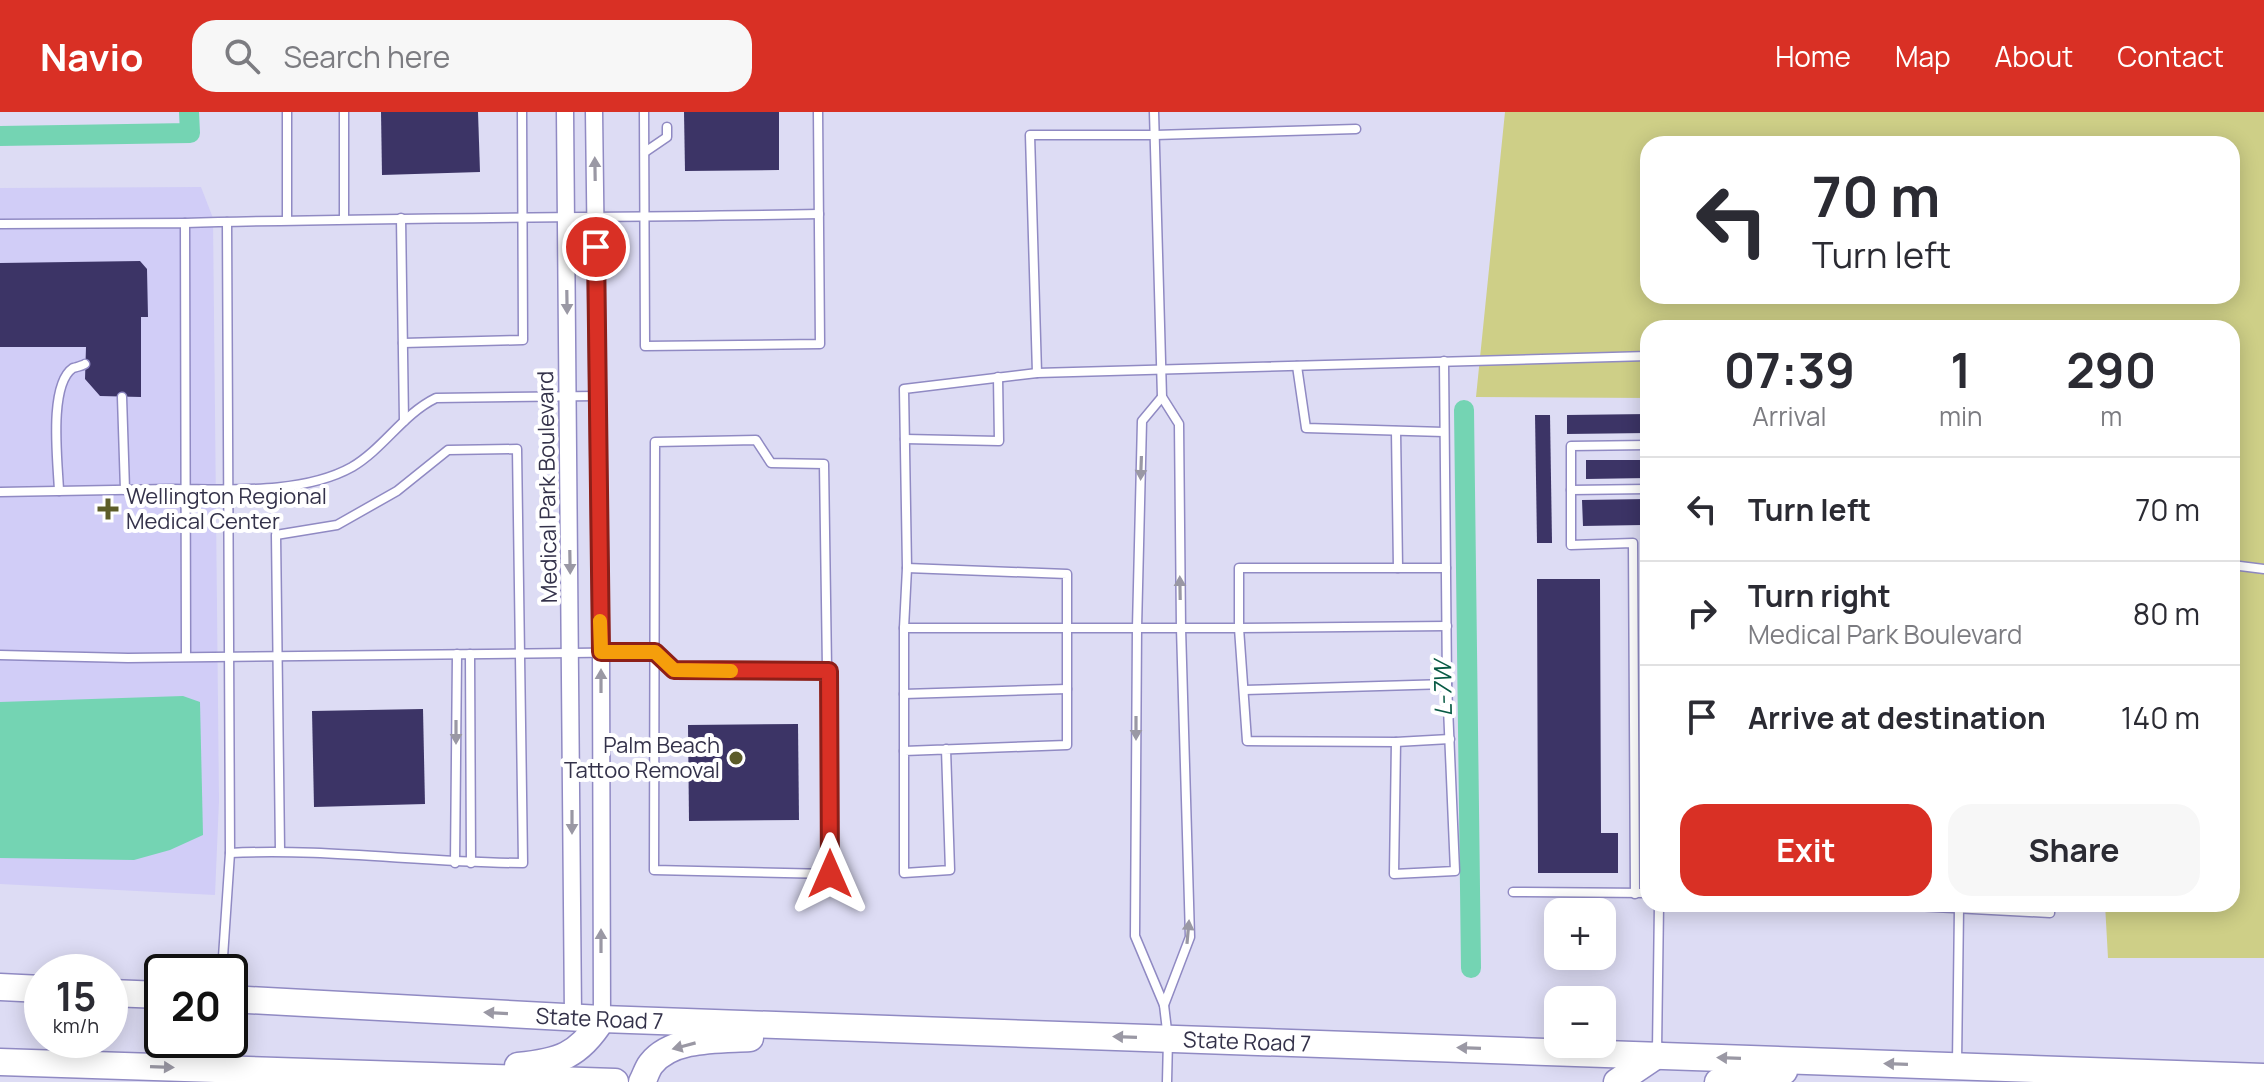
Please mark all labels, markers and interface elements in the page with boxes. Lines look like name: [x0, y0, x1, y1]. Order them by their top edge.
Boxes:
search box: [192, 20, 752, 92]
text: Navio: [40, 30, 144, 82]
icon: search: [220, 34, 264, 78]
text: Search here: [284, 36, 450, 77]
text: Home: [1775, 37, 1851, 75]
text: Map: [1895, 37, 1951, 75]
text: About: [1995, 37, 2073, 75]
text: Contact: [2117, 37, 2224, 75]
one-way arrow: [589, 156, 601, 181]
text: 70 m: [1812, 157, 1940, 234]
icon: left: [1680, 168, 1784, 272]
pin: [562, 213, 630, 281]
icon: arrive: [574, 225, 618, 269]
text: Turn left: [1812, 230, 1951, 279]
one-way arrow: [561, 290, 573, 315]
text: 07:39: [1724, 337, 1855, 402]
text: 1: [1950, 337, 1971, 402]
text: 290: [2066, 337, 2156, 402]
street label: Medical Park Boulevard: [530, 371, 564, 603]
text: Arrival: [1752, 398, 1827, 434]
text: min: [1939, 398, 1982, 434]
text: m: [2100, 398, 2122, 434]
one-way arrow: [1134, 456, 1147, 481]
place label: Wellington Regional Medical Center: [126, 481, 327, 536]
icon: left: [1680, 487, 1724, 531]
text: Turn left: [1748, 489, 1871, 530]
text: 70 m: [2135, 489, 2200, 530]
marker: Wellington Regional Medical Center: [97, 498, 119, 520]
one-way arrow: [564, 550, 577, 575]
one-way arrow: [1174, 575, 1186, 600]
text: Turn right: [1748, 575, 1891, 616]
icon: right: [1680, 591, 1724, 635]
text: 80 m: [2133, 593, 2200, 634]
text: Medical Park Boulevard: [1748, 616, 2022, 652]
water label: L-7W: [1425, 657, 1459, 717]
one-way arrow: [595, 668, 607, 693]
icon: arrive: [1680, 695, 1724, 739]
text: Arrive at destination: [1748, 697, 2046, 738]
text: 140 m: [2121, 697, 2200, 738]
one-way arrow: [1130, 716, 1142, 741]
one-way arrow: [450, 720, 462, 745]
place label: Palm Beach Tattoo Removal: [564, 730, 720, 785]
marker: Palm Beach Tattoo Removal: [727, 749, 745, 767]
button: Exit: [1680, 804, 1932, 896]
button: Share: [1948, 804, 2200, 896]
one-way arrow: [566, 810, 578, 835]
position arrow: [788, 832, 872, 916]
map controls: [1544, 898, 1616, 1058]
button: +: [1544, 898, 1616, 970]
one-way arrow: [1182, 919, 1195, 944]
one-way arrow: [595, 928, 607, 953]
speed limit sign: 20: [144, 954, 248, 1058]
text: 15: [56, 968, 96, 1023]
button: −: [1544, 986, 1616, 1058]
street label: State Road 7: [535, 1000, 664, 1036]
one-way arrow: [483, 1006, 508, 1019]
text: km/h: [53, 1012, 99, 1039]
street label: State Road 7: [1183, 1024, 1311, 1059]
one-way arrow: [1112, 1030, 1137, 1043]
one-way arrow: [672, 1040, 697, 1052]
one-way arrow: [1456, 1042, 1481, 1055]
one-way arrow: [1716, 1051, 1741, 1064]
one-way arrow: [1883, 1058, 1908, 1071]
one-way arrow: [150, 1061, 175, 1074]

